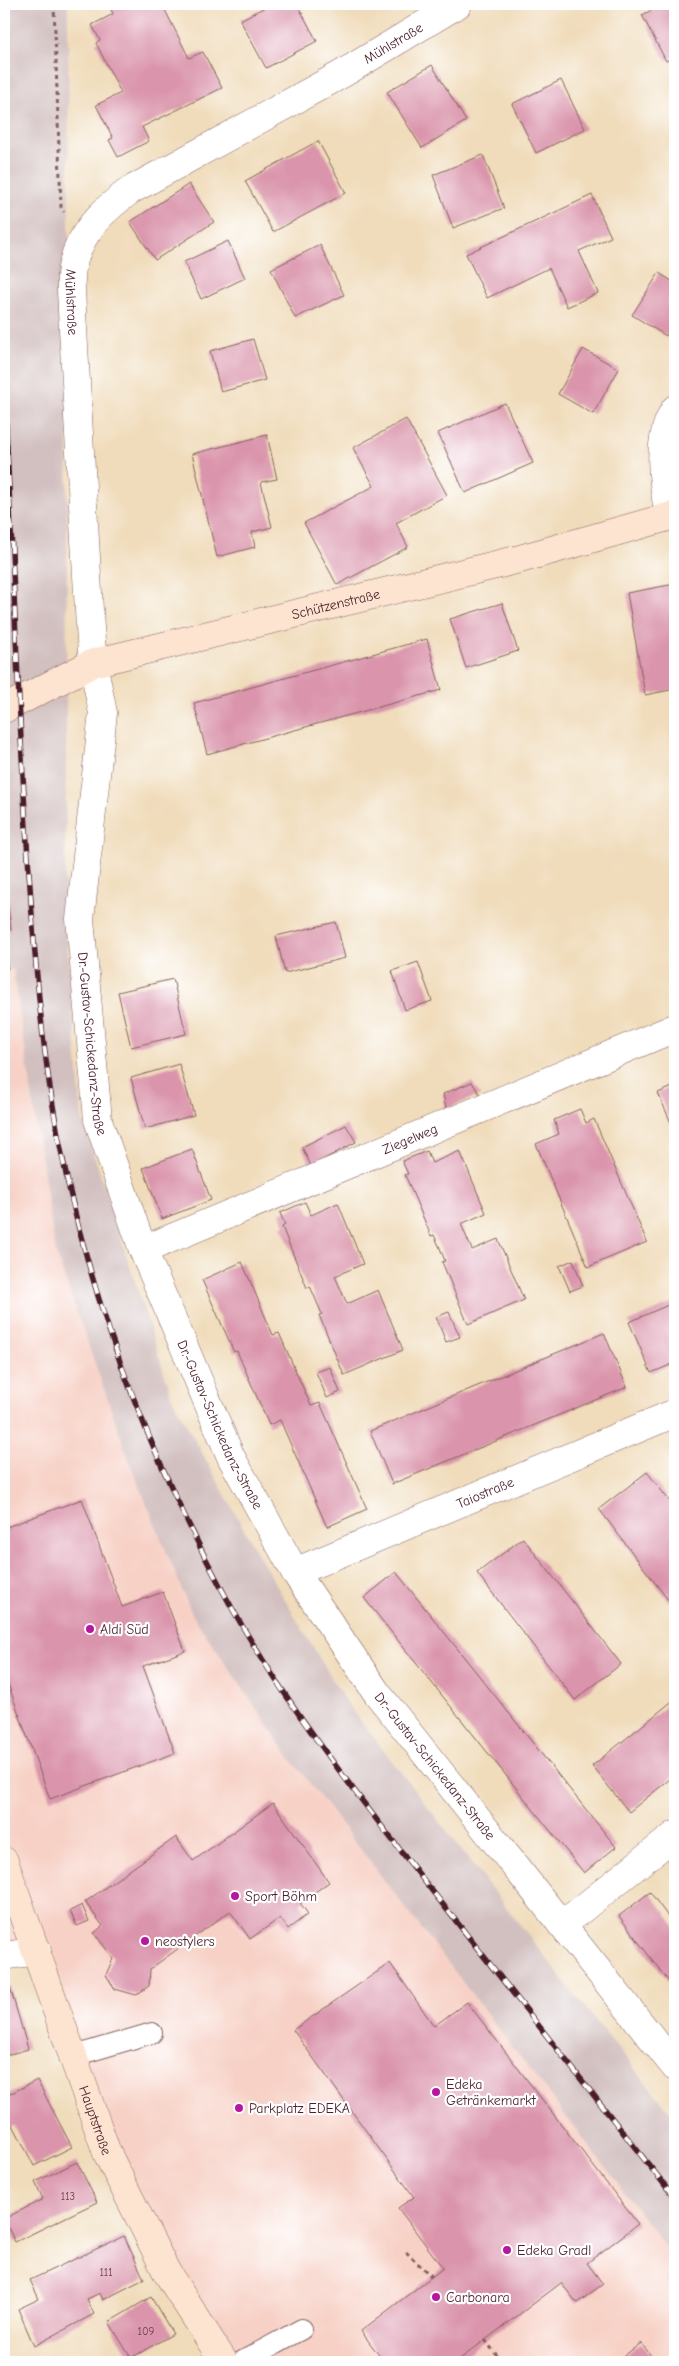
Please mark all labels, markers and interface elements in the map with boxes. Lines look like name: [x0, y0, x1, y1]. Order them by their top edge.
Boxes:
street label: Mühlstraße: [361, 19, 426, 68]
street label: Mühlstraße: [61, 268, 81, 336]
street label: Schützenstraße: [290, 585, 382, 623]
street label: Dr.-Gustav-Schickedanz-Straße: [74, 951, 111, 1138]
street label: Ziegelweg: [380, 1120, 440, 1158]
street label: Dr.-Gustav-Schickedanz-Straße: [173, 1338, 266, 1512]
street label: Taiostraße: [454, 1473, 516, 1512]
place label: Aldi Süd: [100, 1621, 149, 1638]
marker: Aldi Süd: [84, 1623, 96, 1635]
street label: Dr.-Gustav-Schickedanz-Straße: [371, 1689, 499, 1844]
place label: Sport Böhm: [245, 1888, 317, 1905]
marker: Sport Böhm: [229, 1890, 241, 1902]
place label: neostylers: [155, 1933, 215, 1950]
marker: neostylers: [139, 1935, 151, 1947]
place label: Edeka Getränkemarkt: [446, 2076, 537, 2109]
street label: Hauptstraße: [75, 2083, 115, 2158]
marker: Edeka Getränkemarkt: [430, 2086, 442, 2098]
place label: Parkplatz EDEKA: [249, 2100, 350, 2117]
marker: Parkplatz EDEKA: [233, 2102, 245, 2114]
house number: 113: [61, 2190, 75, 2203]
place label: Edeka Gradl: [517, 2242, 591, 2259]
marker: Edeka Gradl: [501, 2244, 513, 2256]
house number: 111: [99, 2266, 113, 2279]
place label: Carbonara: [446, 2289, 510, 2306]
marker: Carbonara: [430, 2291, 442, 2303]
house number: 109: [138, 2325, 155, 2338]

